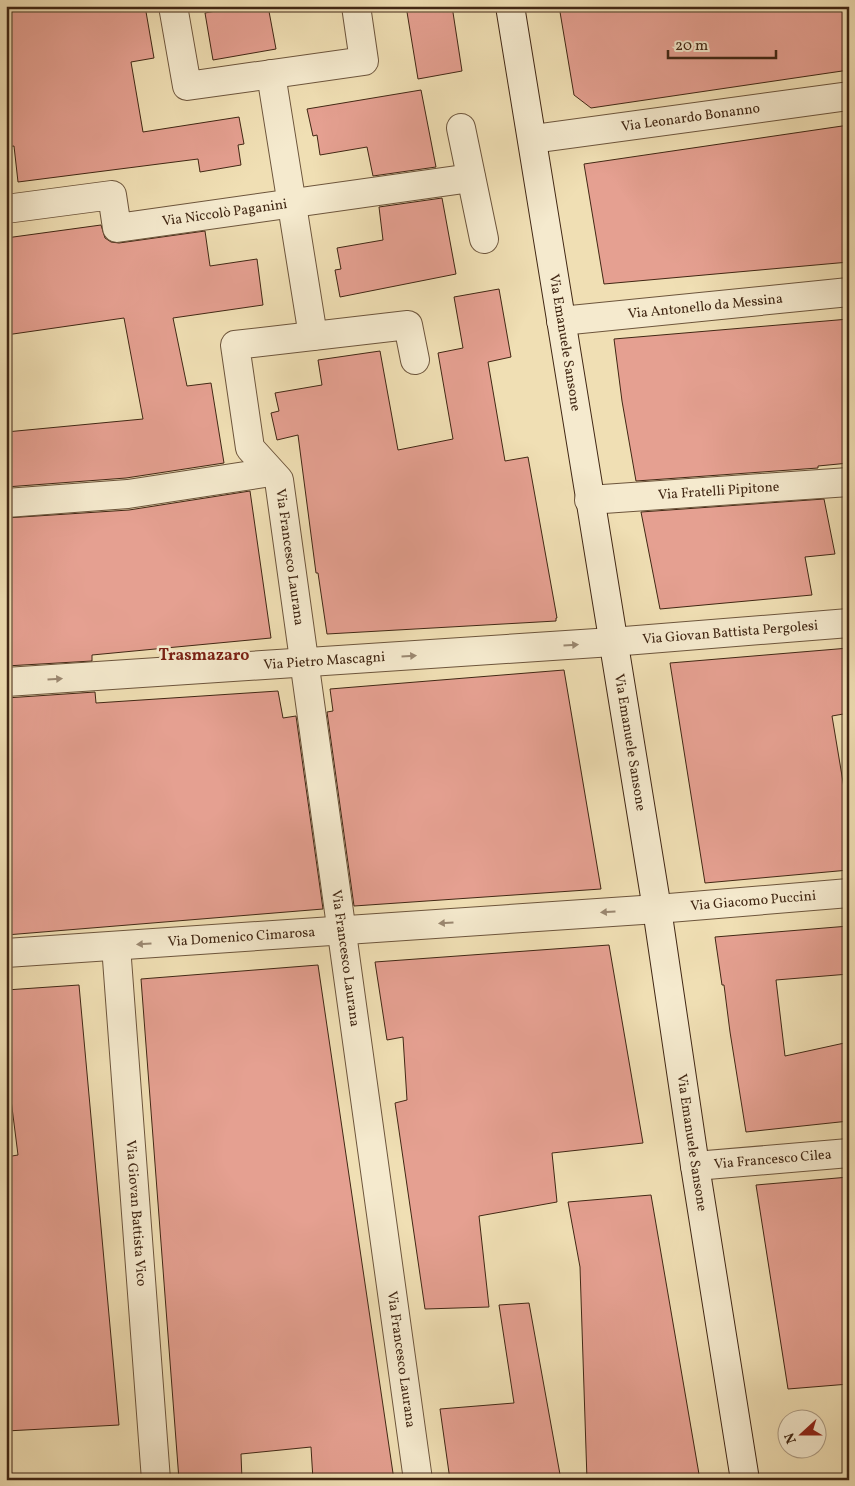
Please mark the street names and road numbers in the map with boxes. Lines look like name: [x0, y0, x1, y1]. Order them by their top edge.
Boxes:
street label: Via Leonardo Bonanno: [620, 99, 761, 136]
street label: Via Niccolò Paganini: [161, 195, 288, 231]
street label: Via Emanuele Sansone: [544, 273, 585, 413]
street label: Via Antonello da Messina: [627, 289, 784, 324]
street label: Via Fratelli Pipitone: [657, 477, 780, 505]
street label: Via Francesco Laurana: [271, 488, 309, 627]
street label: Via Giovan Battista Pergolesi: [642, 616, 819, 649]
street label: Via Pietro Mascagni: [263, 647, 386, 674]
street label: Via Emanuele Sansone: [609, 672, 650, 813]
street label: Via Giacomo Puccini: [690, 886, 817, 916]
street label: Via Francesco Laurana: [327, 889, 364, 1028]
street label: Via Domenico Cimarosa: [167, 923, 316, 952]
street label: Via Emanuele Sansone: [672, 1073, 712, 1213]
street label: Via Giovan Battista Vico: [121, 1139, 151, 1287]
street label: Via Francesco Cilea: [713, 1145, 832, 1174]
street label: Via Francesco Laurana: [382, 1290, 420, 1429]

